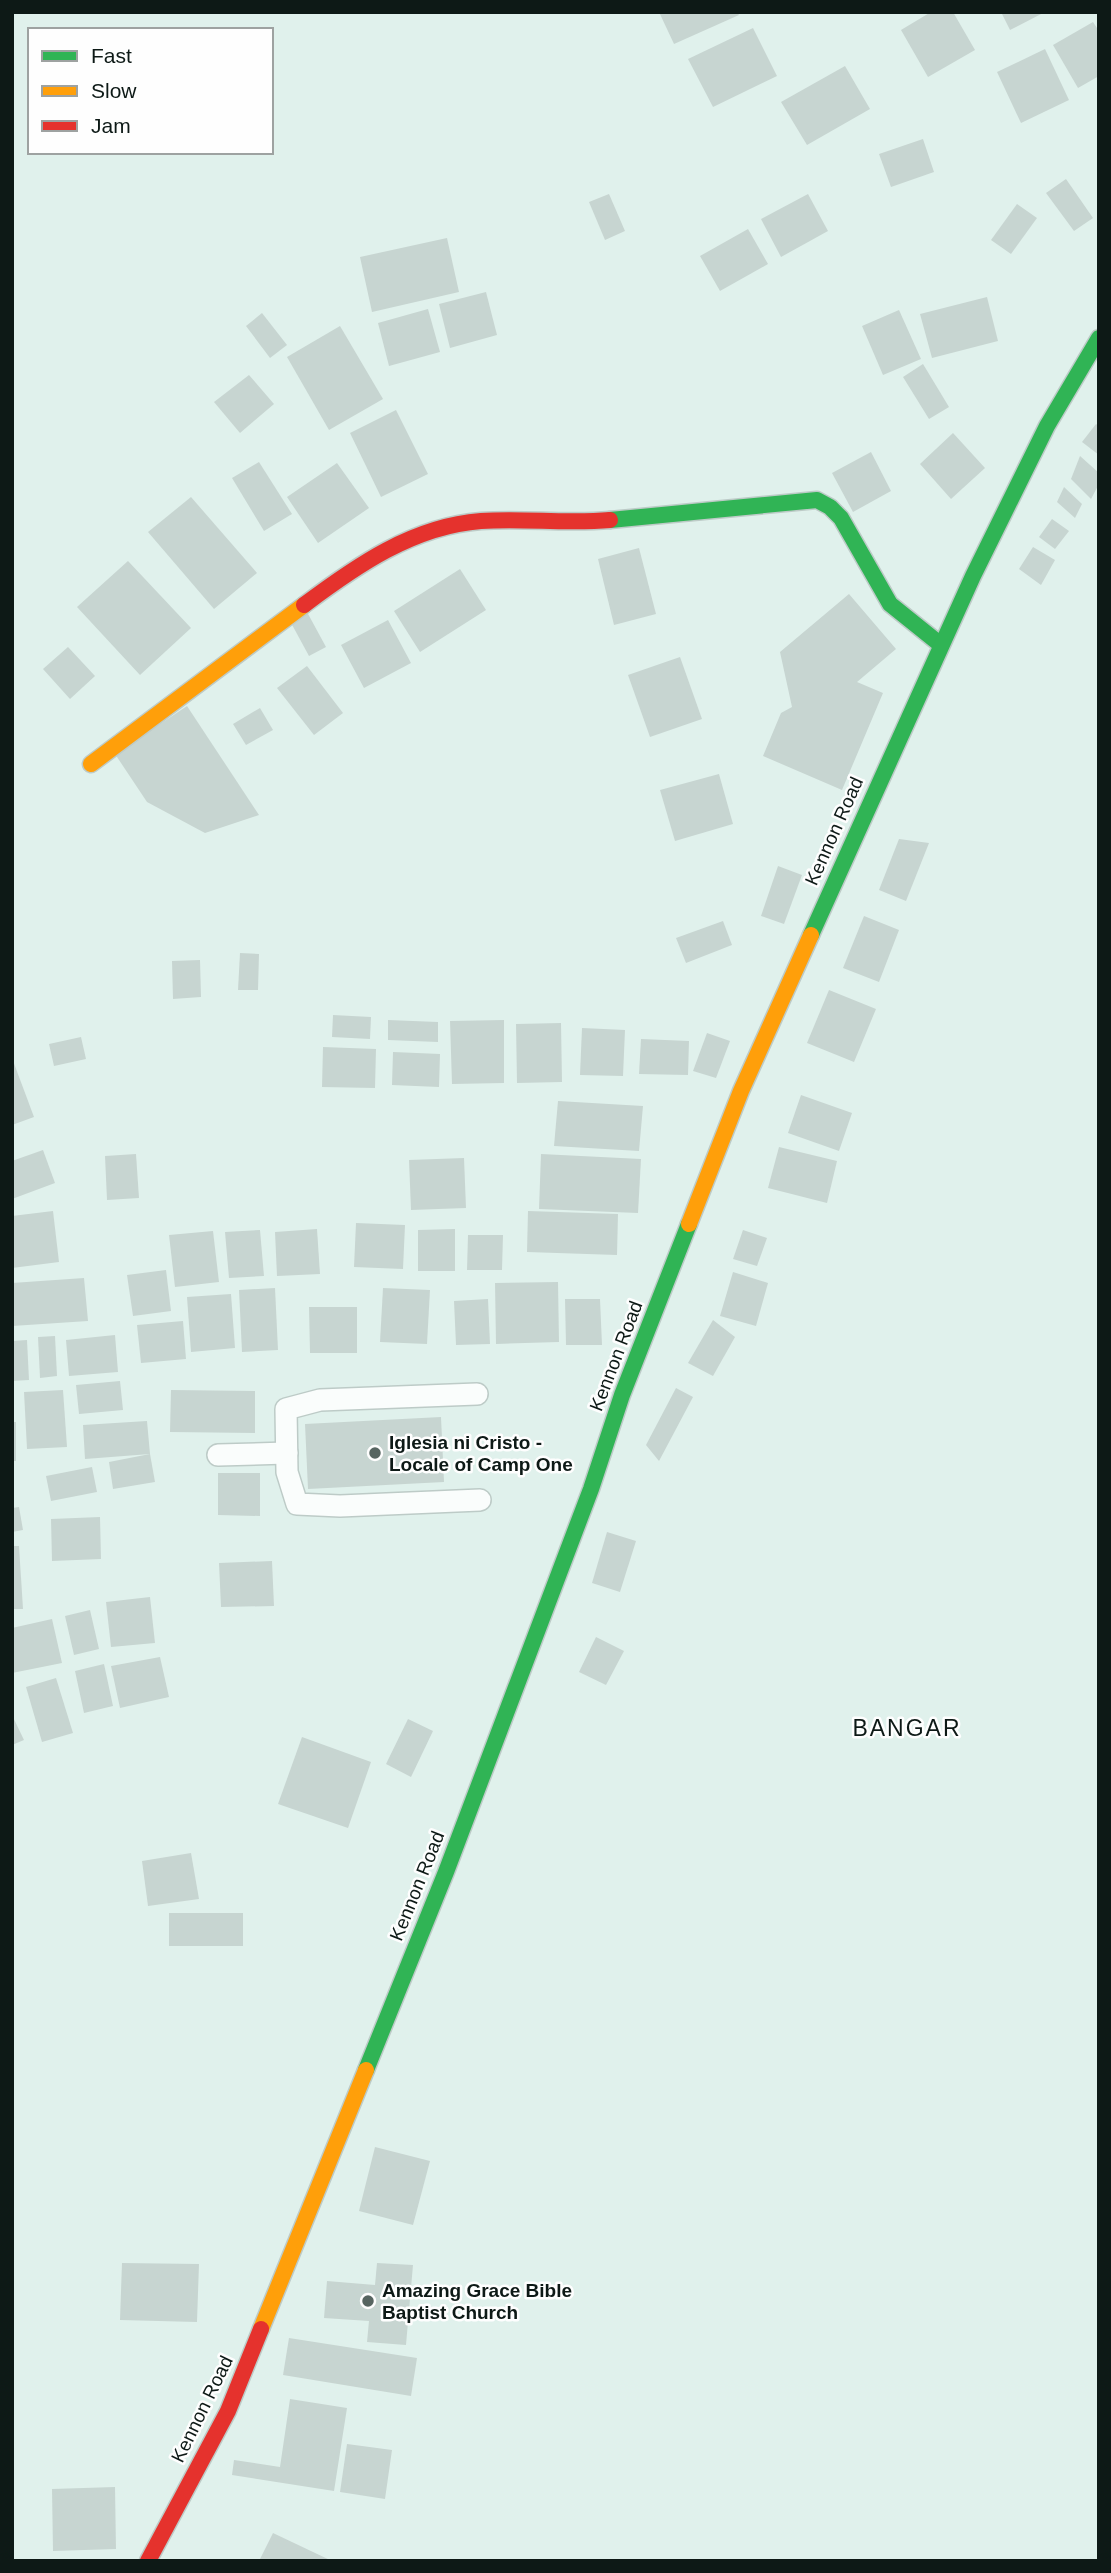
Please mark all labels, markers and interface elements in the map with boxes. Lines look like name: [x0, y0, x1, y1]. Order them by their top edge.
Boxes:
legend: [28, 28, 273, 154]
text: Fast: [91, 44, 132, 67]
text: Slow: [91, 79, 137, 102]
text: Jam: [91, 114, 131, 137]
street label: Kennon Road: [801, 774, 867, 888]
street label: Kennon Road: [585, 1298, 647, 1414]
place label: Iglesia ni Cristo - Locale of Camp One: [389, 1432, 573, 1475]
marker: Iglesia ni Cristo - Locale of Camp One: [367, 1445, 383, 1461]
district label: BANGAR: [852, 1715, 962, 1741]
street label: Kennon Road: [385, 1828, 449, 1944]
place label: Amazing Grace Bible Baptist Church: [382, 2280, 572, 2323]
marker: Amazing Grace Bible Baptist Church: [360, 2293, 376, 2309]
street label: Kennon Road: [167, 2352, 237, 2466]

